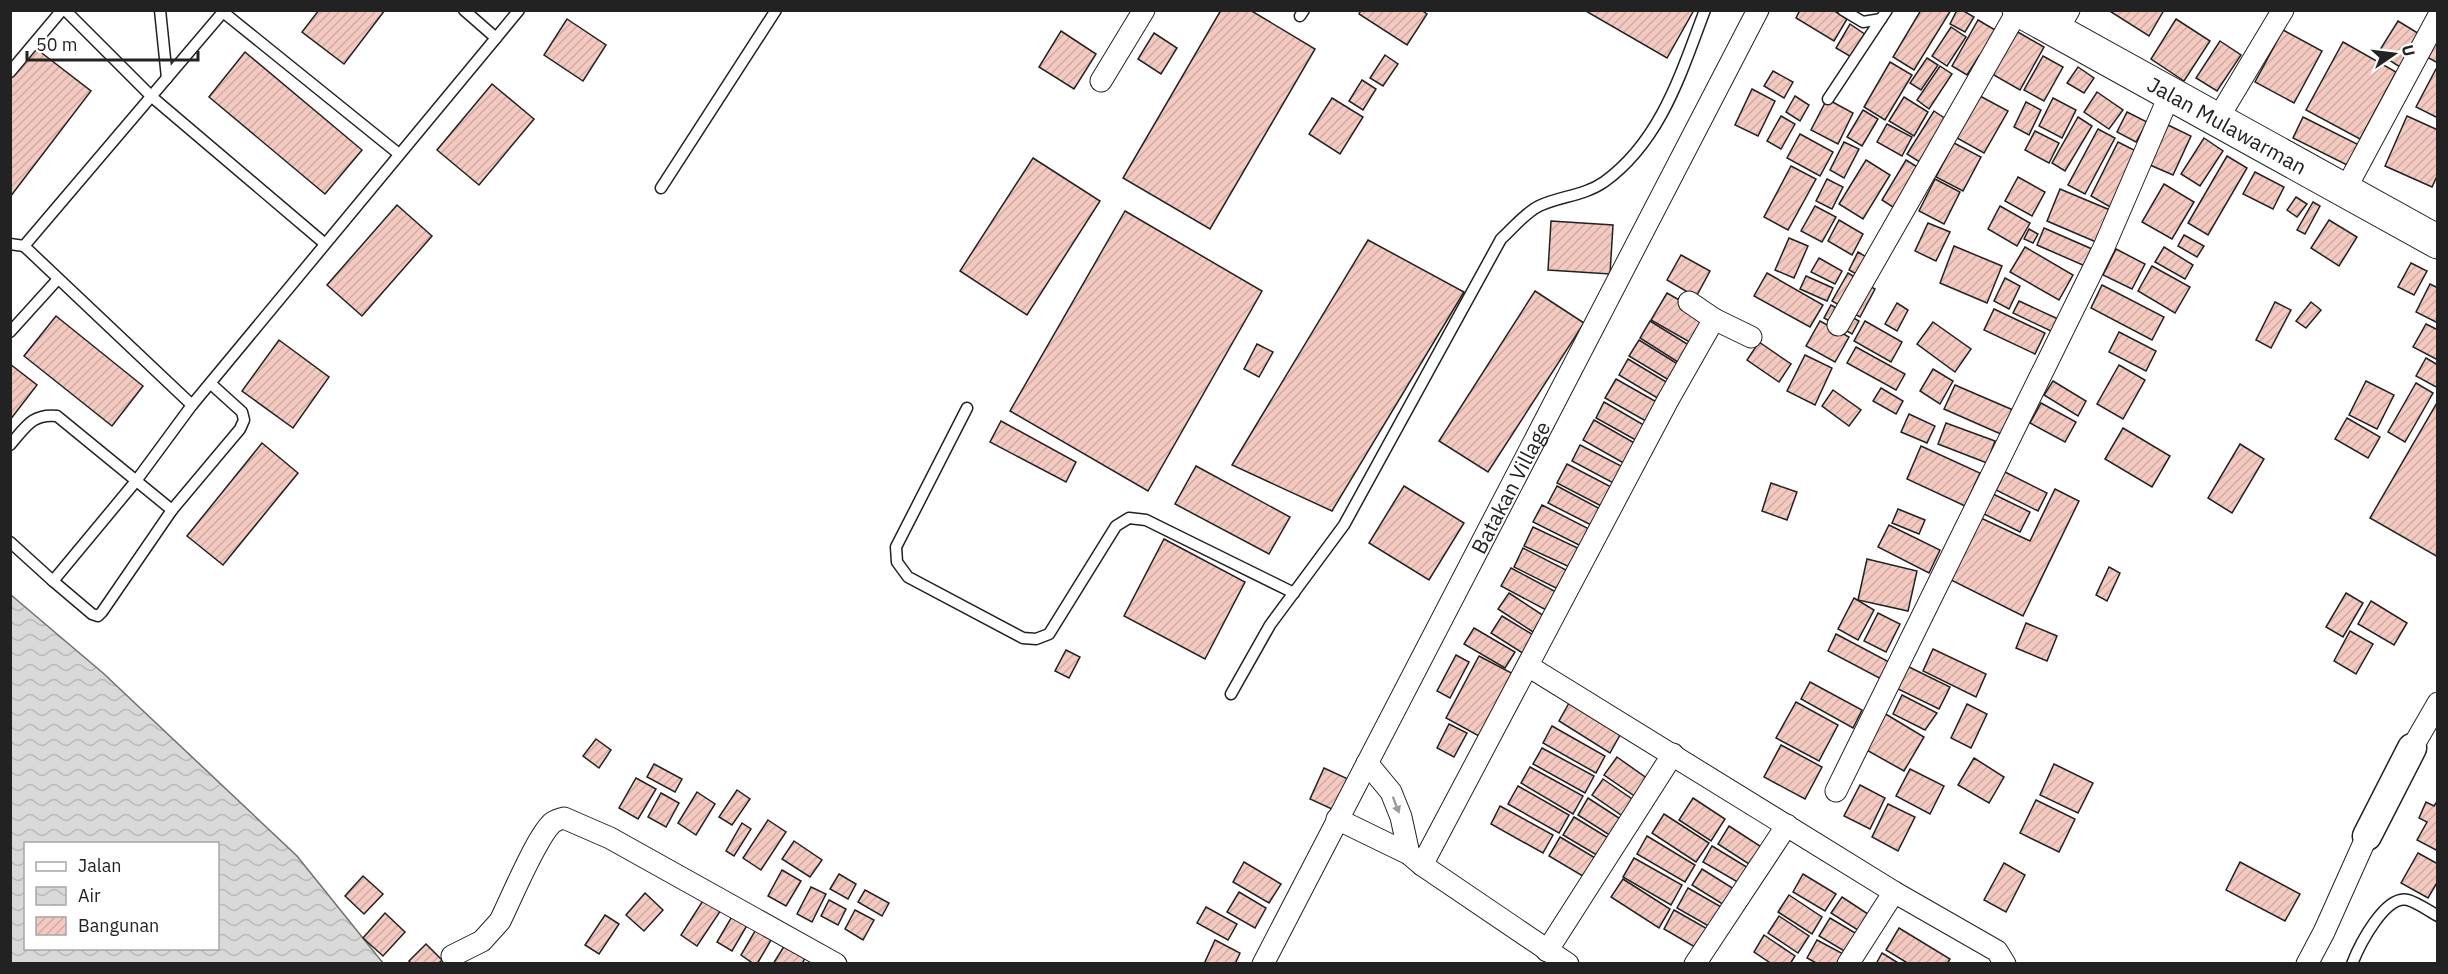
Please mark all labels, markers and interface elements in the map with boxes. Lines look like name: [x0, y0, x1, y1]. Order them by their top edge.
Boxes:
scale bar: [27, 24, 198, 62]
north arrow: [2364, 24, 2424, 84]
text: 50 m: [36, 33, 78, 56]
text: U: [2398, 43, 2420, 58]
street label: Jalan Mulawarman: [2143, 70, 2312, 181]
street label: Batakan Village: [1464, 416, 1556, 558]
one-way arrow: [1391, 796, 1401, 814]
legend: [24, 842, 219, 950]
text: Jalan: [78, 854, 122, 877]
text: Air: [78, 884, 101, 907]
text: Bangunan: [78, 914, 159, 937]

